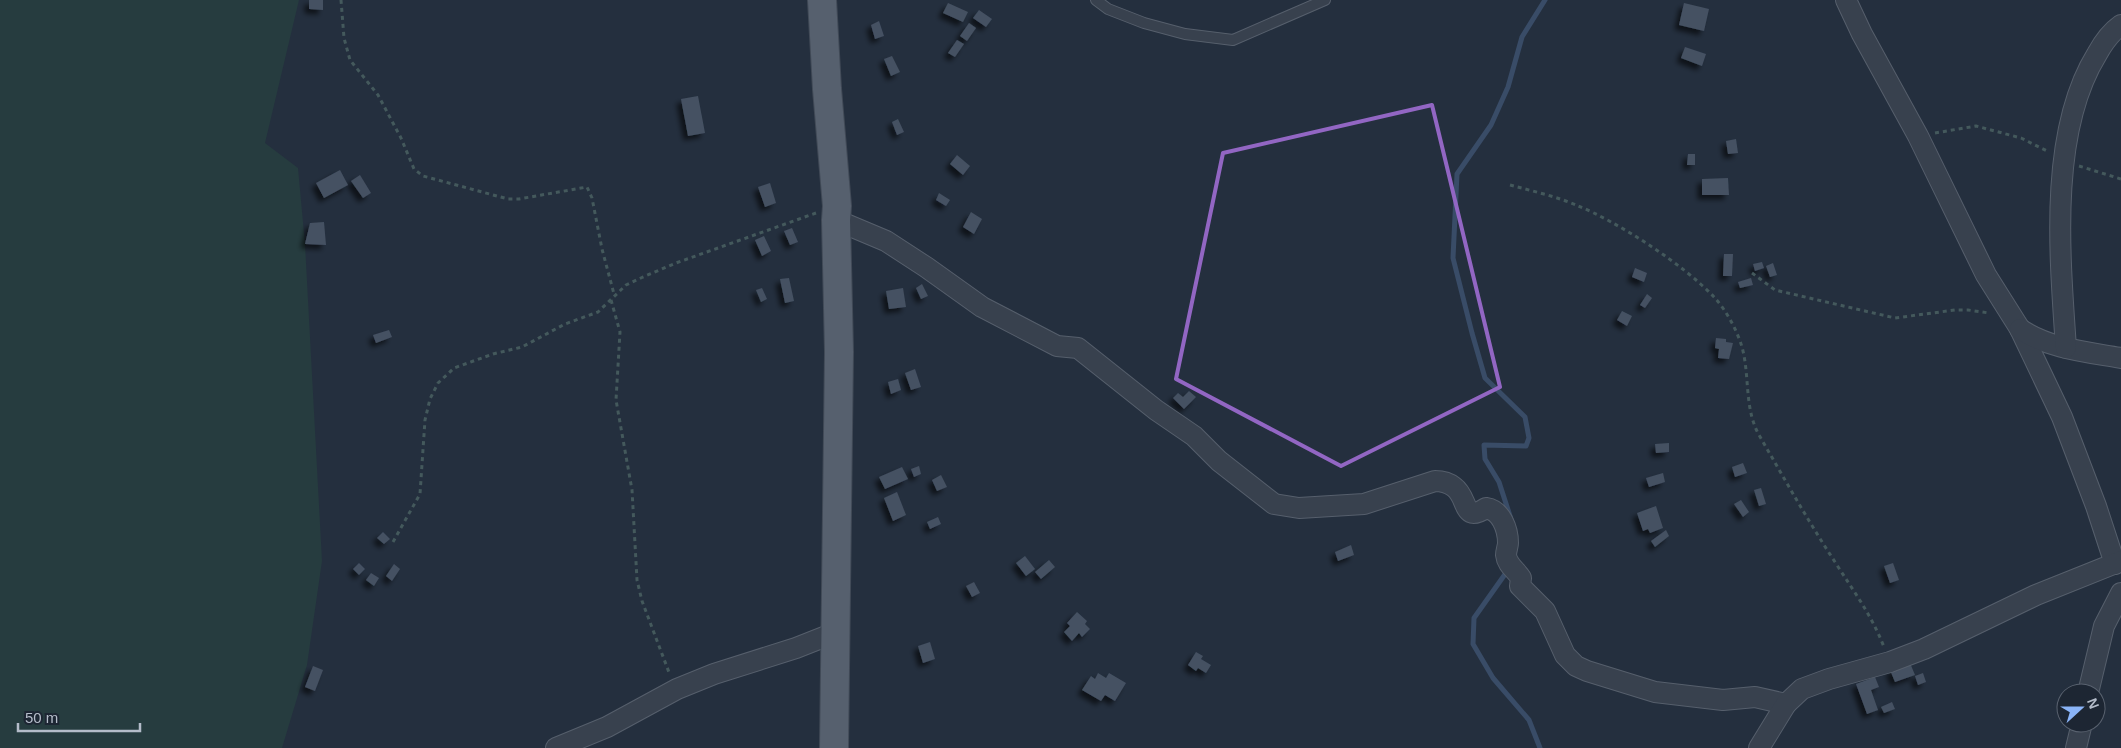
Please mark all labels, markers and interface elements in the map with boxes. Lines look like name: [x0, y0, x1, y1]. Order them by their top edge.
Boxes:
north arrow: [2056, 683, 2106, 733]
text: N: [2084, 696, 2102, 711]
scale bar: [18, 700, 140, 732]
text: 50 m: [25, 709, 58, 726]

